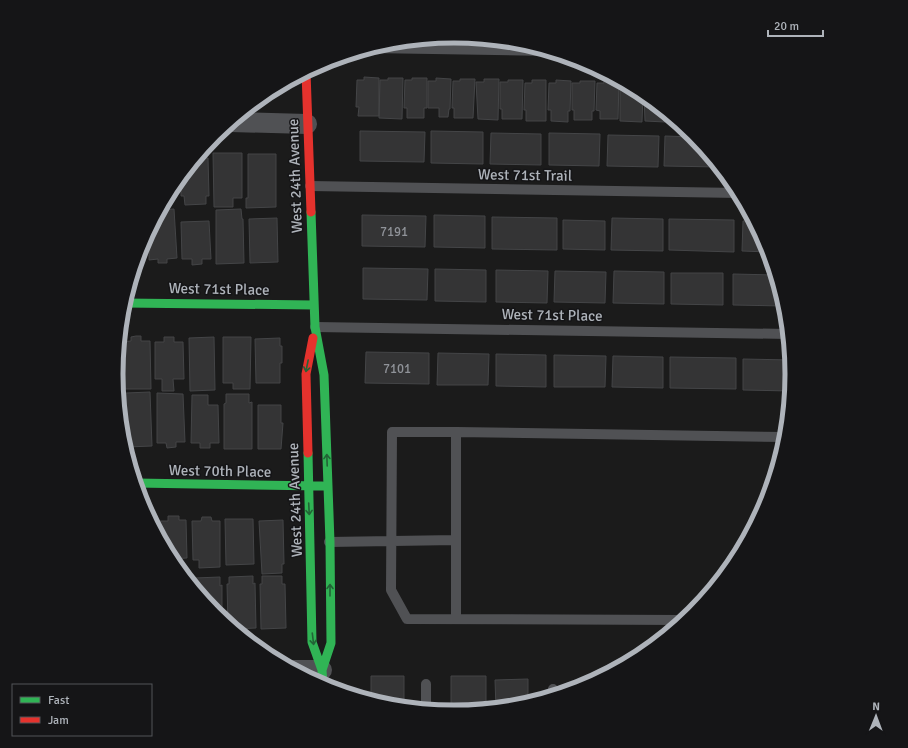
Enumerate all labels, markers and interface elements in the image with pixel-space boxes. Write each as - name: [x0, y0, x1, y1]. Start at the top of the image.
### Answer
- scale bar: [768, 12, 823, 38]
- text: 20 m: [774, 19, 799, 34]
- street label: West 24th Avenue: [284, 118, 306, 234]
- street label: West 71st Trail: [478, 165, 572, 185]
- house number: 7191: [380, 224, 408, 240]
- street label: West 71st Place: [168, 279, 270, 299]
- street label: West 71st Place: [501, 305, 603, 325]
- one-way arrow: [303, 359, 311, 372]
- house number: 7101: [383, 361, 411, 377]
- street label: West 24th Avenue: [284, 442, 306, 558]
- one-way arrow: [323, 454, 331, 467]
- street label: West 70th Place: [169, 461, 271, 481]
- one-way arrow: [305, 502, 313, 515]
- one-way arrow: [326, 584, 334, 597]
- one-way arrow: [309, 632, 316, 645]
- legend: [12, 684, 152, 736]
- text: Fast: [48, 693, 69, 708]
- north arrow: [856, 696, 896, 736]
- text: N: [872, 700, 880, 713]
- text: Jam: [48, 713, 69, 728]

